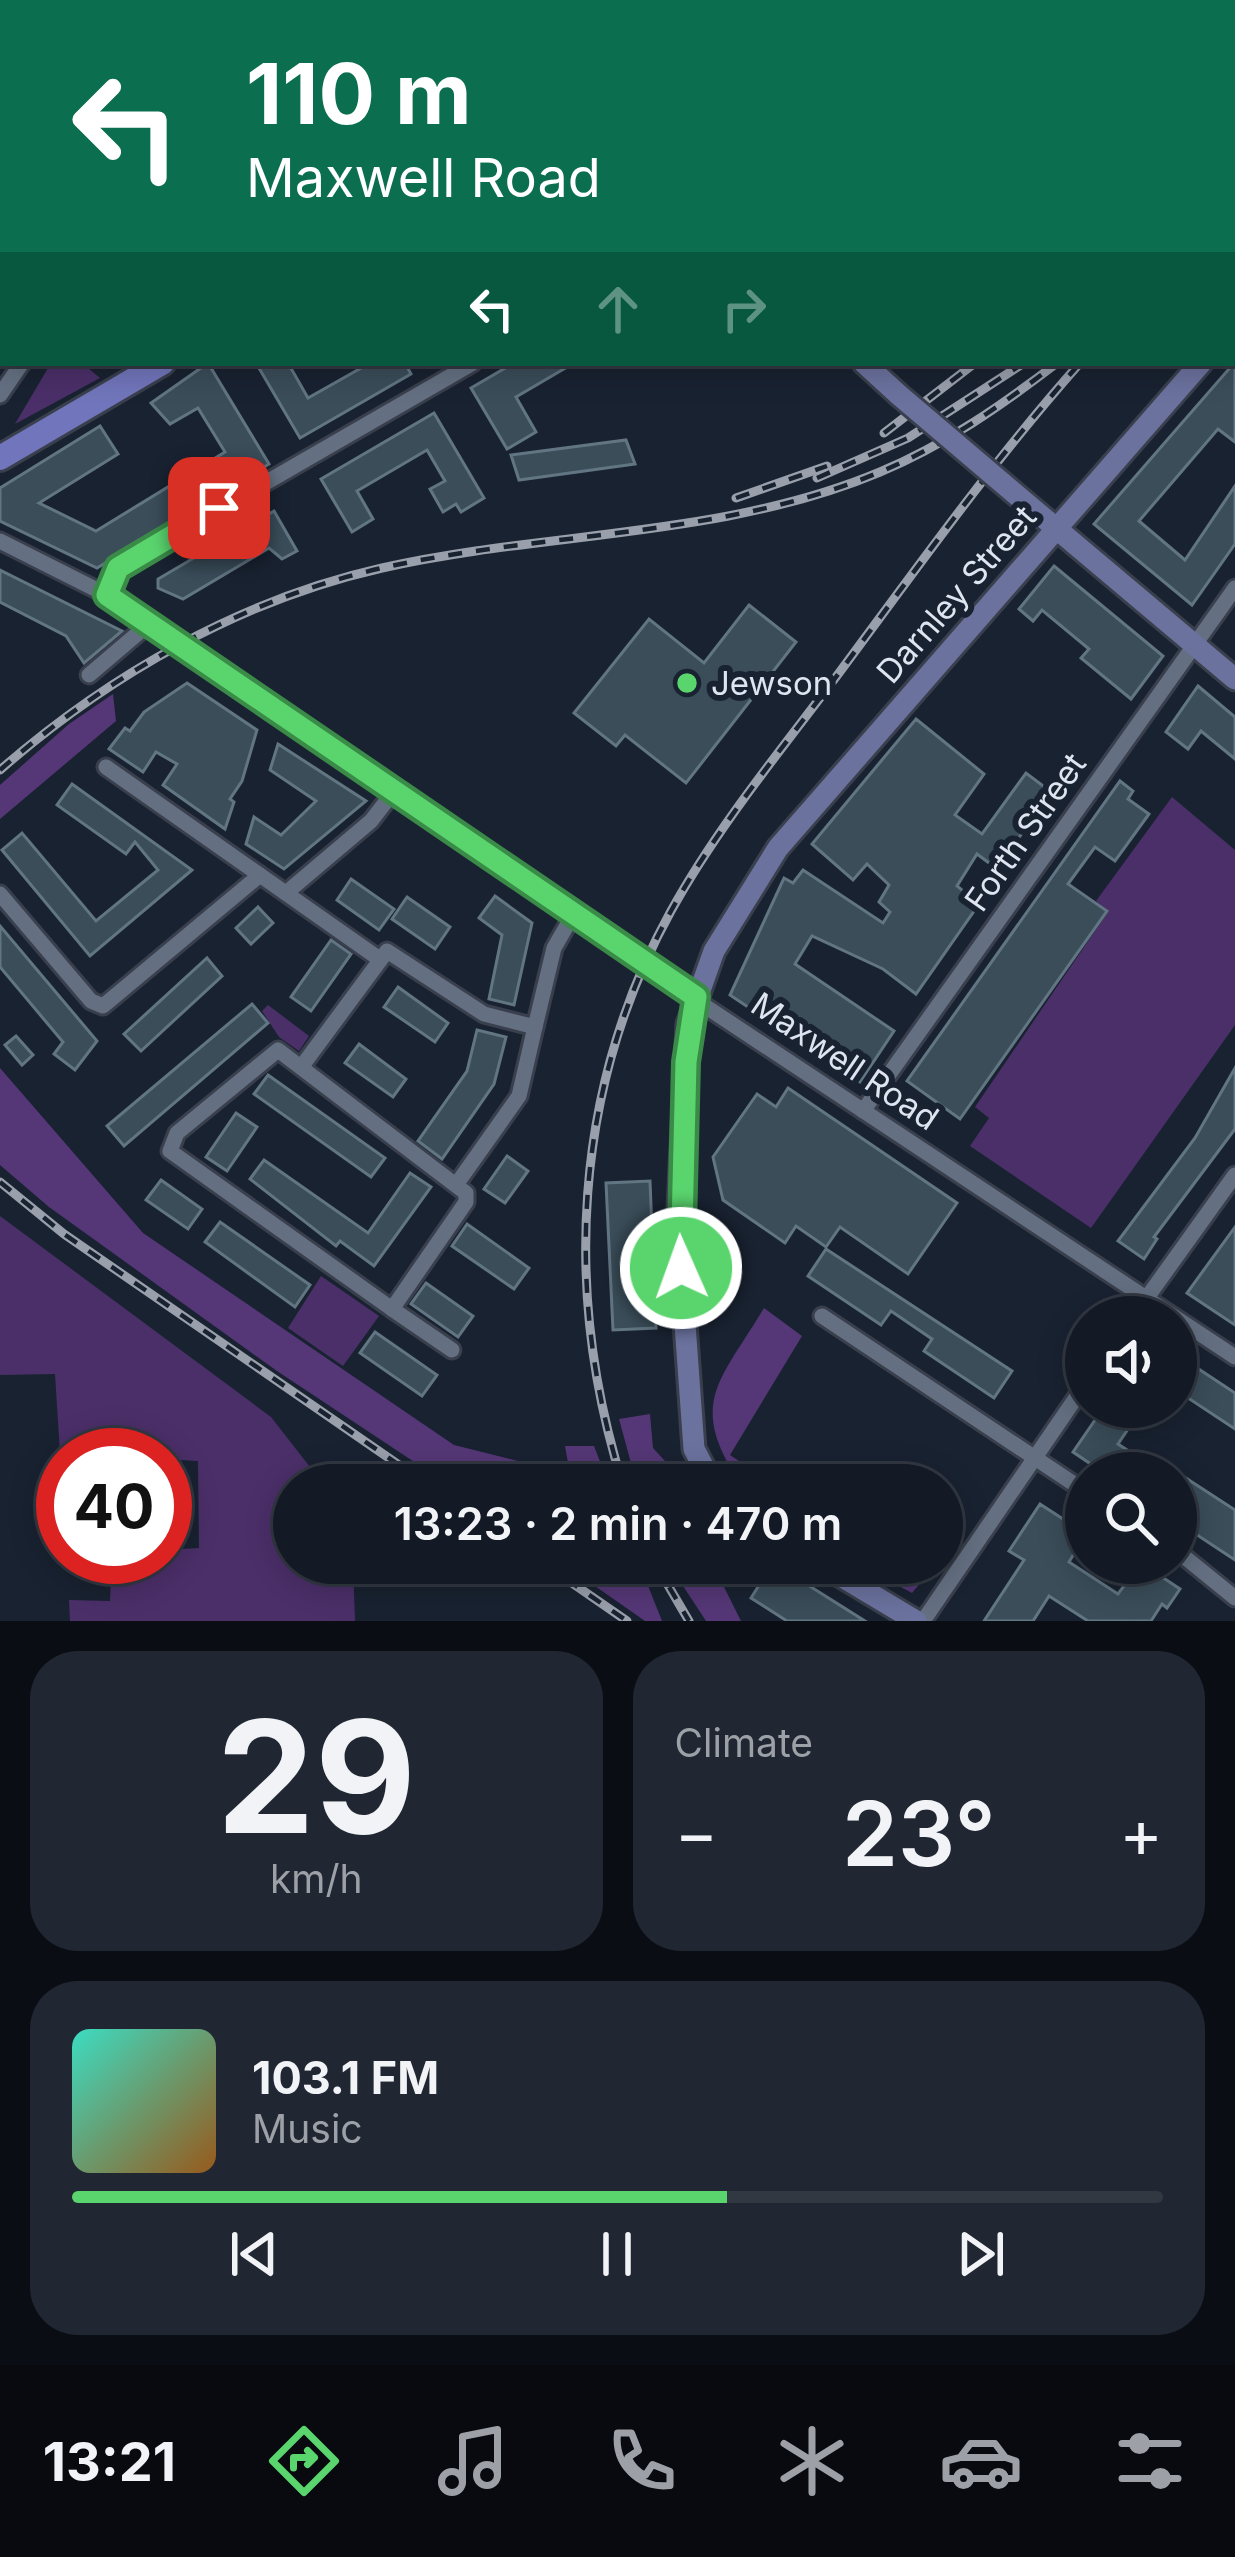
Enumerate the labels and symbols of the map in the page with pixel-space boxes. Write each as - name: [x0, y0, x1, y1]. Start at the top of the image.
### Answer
- pin: [168, 457, 270, 559]
- street label: Darnley Street: [868, 497, 1044, 691]
- place label: Jewson: [711, 663, 832, 703]
- marker: Jewson: [674, 670, 700, 696]
- street label: Forth Street: [956, 745, 1094, 919]
- street label: Maxwell Road: [744, 984, 946, 1138]
- position arrow: [618, 1205, 744, 1331]
- speed limit sign: 40: [36, 1428, 192, 1584]

